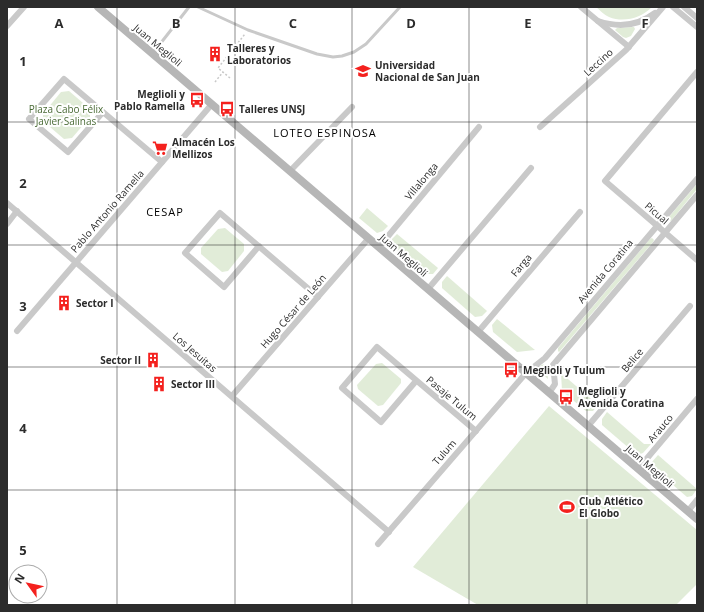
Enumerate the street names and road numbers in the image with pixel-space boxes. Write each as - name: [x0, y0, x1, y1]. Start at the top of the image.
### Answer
- street label: Juan Meglioli: [130, 20, 185, 69]
- street label: Leccino: [580, 45, 616, 79]
- street label: Villalonga: [401, 159, 441, 203]
- street label: Pablo Antonio Ramella: [67, 167, 147, 255]
- street label: Picual: [642, 199, 672, 227]
- street label: Juan Meglioli: [376, 230, 431, 280]
- street label: Avenida Coratina: [574, 236, 636, 306]
- street label: Farga: [507, 251, 535, 279]
- street label: Hugo César de León: [257, 271, 329, 351]
- street label: Los Jesuitas: [170, 329, 220, 375]
- street label: Belice: [618, 345, 646, 375]
- street label: Pasaje Tulum: [424, 373, 480, 423]
- street label: Arauco: [644, 411, 676, 445]
- street label: Tulum: [429, 436, 459, 468]
- street label: Juan Meglioli: [622, 441, 677, 491]

